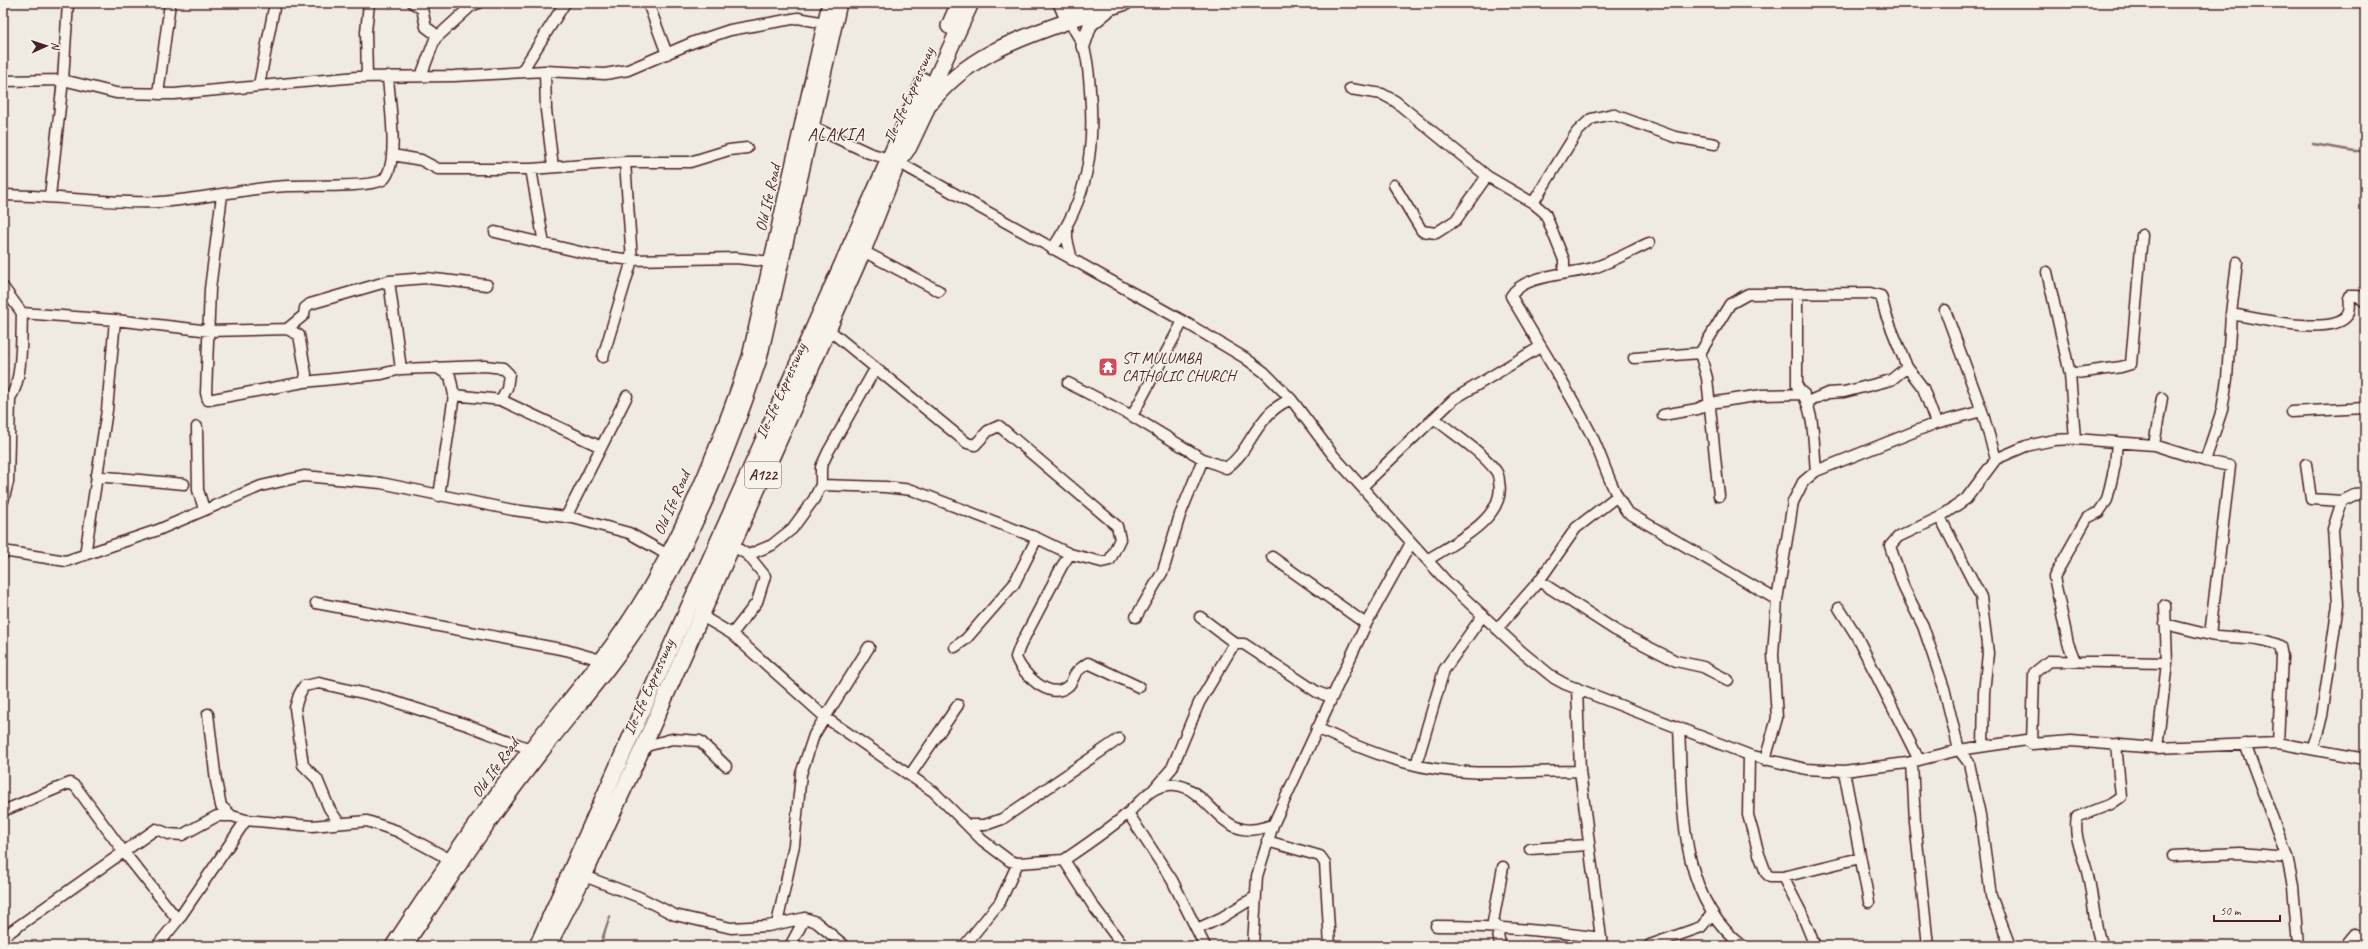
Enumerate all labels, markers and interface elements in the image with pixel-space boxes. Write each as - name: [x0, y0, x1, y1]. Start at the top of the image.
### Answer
- north arrow: [26, 26, 66, 66]
- text: N: [49, 42, 63, 51]
- street label: Ile-Ife Expressway: [879, 43, 940, 146]
- district label: ALAKIA: [808, 123, 864, 145]
- street label: Old Ife Road: [751, 160, 786, 233]
- street label: Ile-Ife Expressway: [751, 339, 812, 442]
- place label: ST MULUMBA CATHOLIC CHURCH: [1122, 348, 1238, 386]
- temple icon: ST MULUMBA CATHOLIC CHURCH: [1097, 356, 1119, 378]
- road number: A122: [745, 462, 781, 488]
- street label: Old Ife Road: [649, 465, 696, 538]
- street label: Ile-Ife Expressway: [619, 635, 680, 738]
- street label: Old Ife Road: [467, 732, 525, 801]
- scale bar: [2214, 897, 2280, 923]
- text: 50 m: [2220, 903, 2242, 919]

